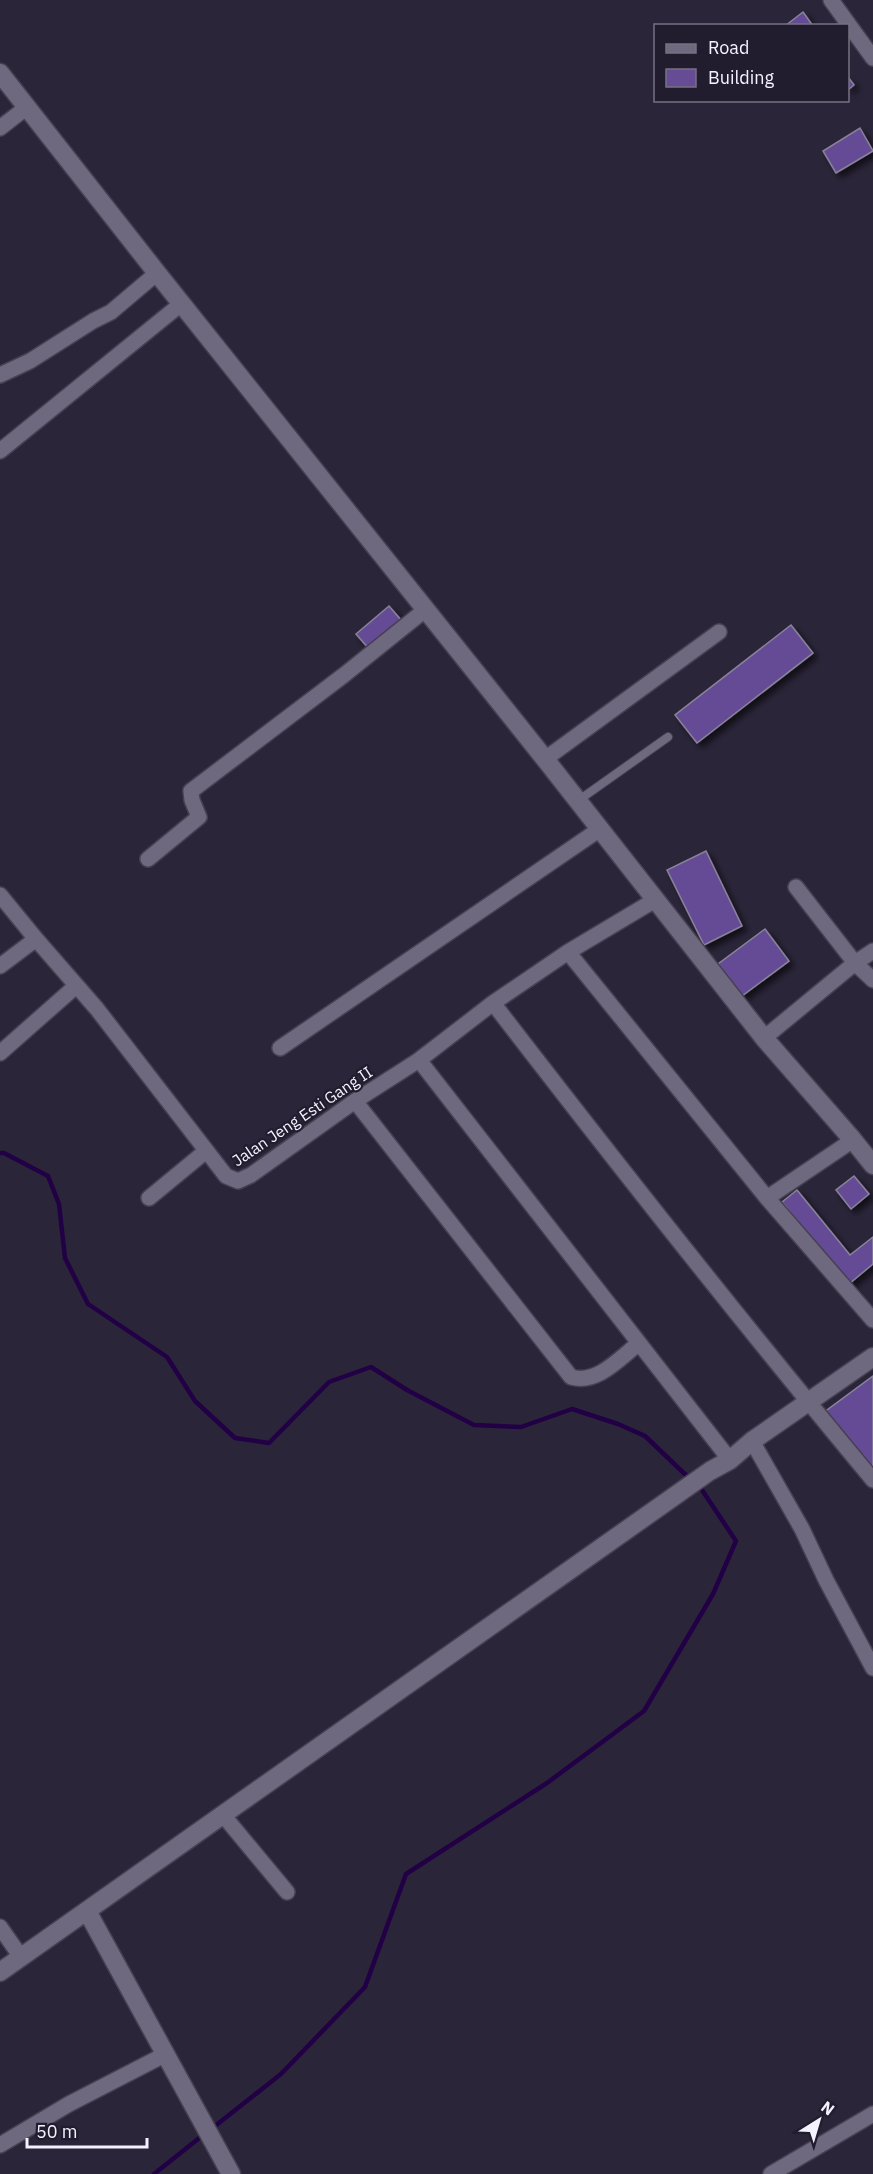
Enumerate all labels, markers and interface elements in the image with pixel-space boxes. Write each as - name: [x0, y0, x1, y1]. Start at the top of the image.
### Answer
- legend: [654, 24, 849, 102]
- text: Road: [708, 36, 749, 59]
- text: Building: [708, 66, 775, 89]
- street label: Jalan Jeng Esti Gang II: [228, 1062, 376, 1170]
- north arrow: [789, 2090, 849, 2150]
- text: N: [817, 2097, 839, 2119]
- scale bar: [27, 2111, 147, 2149]
- text: 50 m: [36, 2120, 78, 2143]

